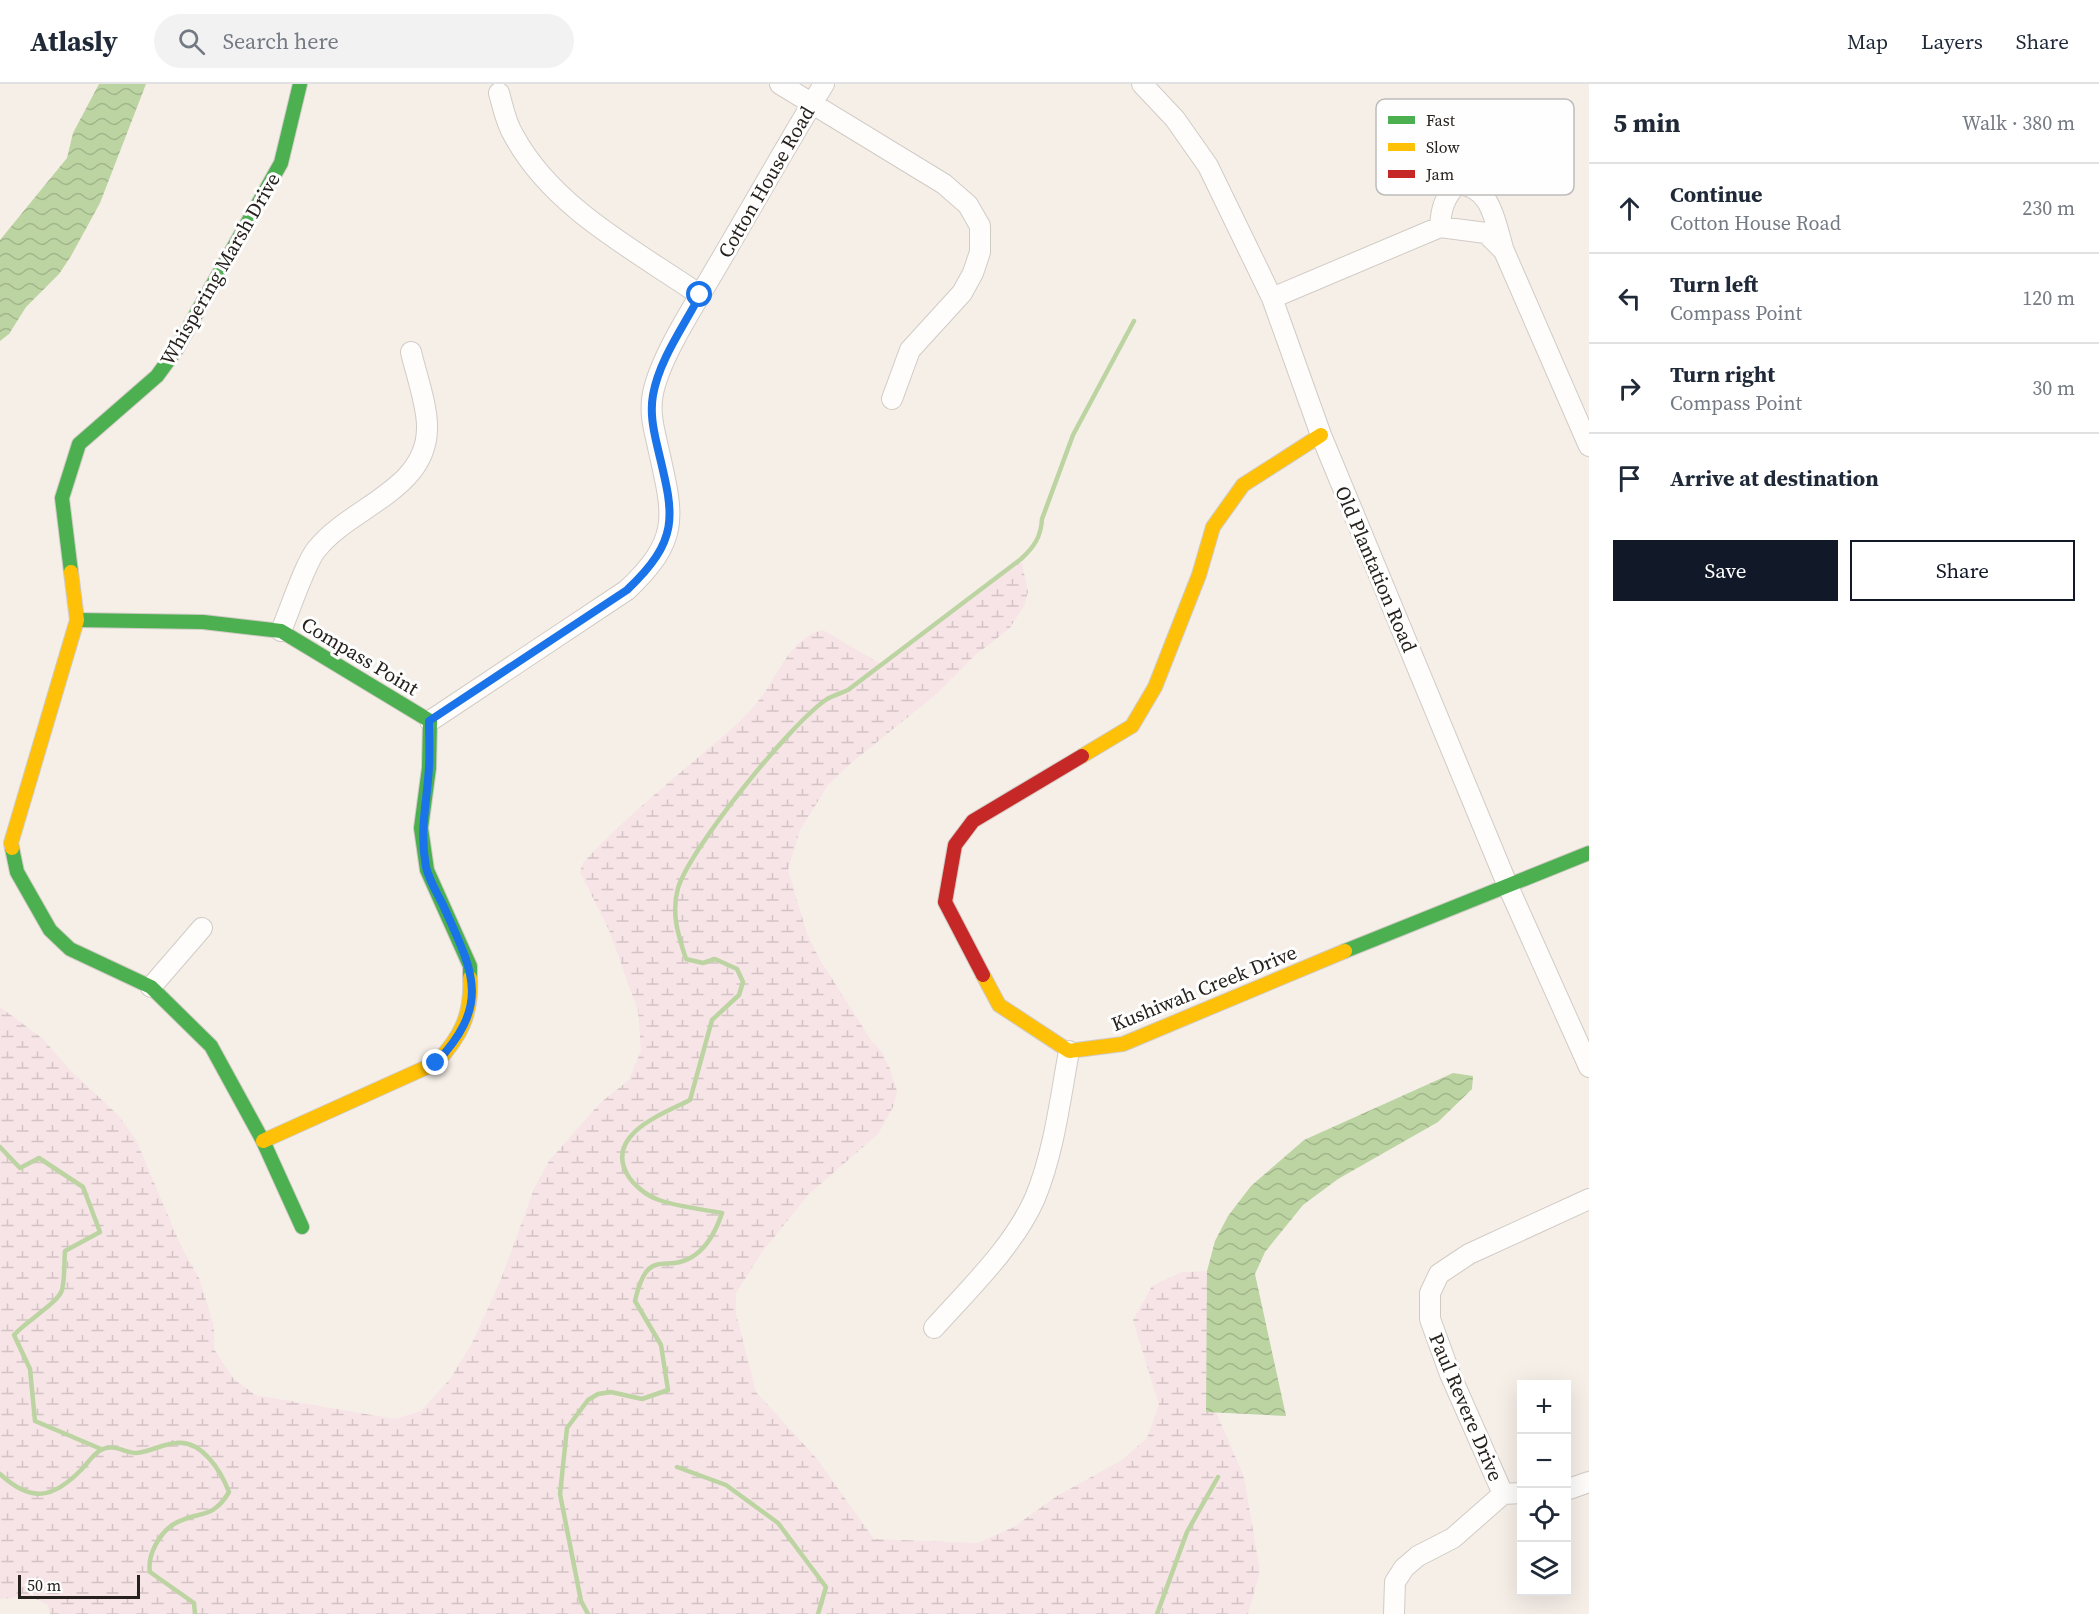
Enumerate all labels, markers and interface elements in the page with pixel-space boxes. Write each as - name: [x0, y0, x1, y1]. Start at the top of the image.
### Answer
- search box: [154, 14, 574, 68]
- text: Atlasly: [30, 22, 118, 60]
- icon: search: [175, 25, 208, 58]
- text: Search here: [223, 26, 339, 56]
- text: Map: [1847, 27, 1888, 56]
- text: Layers: [1921, 27, 1983, 56]
- text: Share: [2016, 27, 2069, 56]
- legend: [1376, 99, 1574, 195]
- street label: Cotton House Road: [711, 100, 821, 263]
- text: 5 min: [1613, 105, 1680, 141]
- text: Fast: [1426, 109, 1456, 131]
- text: Walk · 380 m: [1962, 109, 2075, 137]
- text: Slow: [1426, 136, 1461, 158]
- text: Jam: [1425, 163, 1454, 185]
- street label: Whispering Marsh Drive: [153, 167, 287, 371]
- text: Continue: [1670, 179, 1763, 209]
- icon: ahead: [1613, 192, 1646, 225]
- text: 230 m: [2022, 194, 2075, 222]
- text: Cotton House Road: [1670, 209, 1841, 237]
- text: Turn left: [1670, 269, 1758, 299]
- route start: [686, 281, 712, 307]
- icon: left: [1613, 282, 1646, 315]
- text: 120 m: [2022, 284, 2075, 312]
- text: Compass Point: [1670, 299, 1802, 327]
- text: Turn right: [1670, 359, 1775, 389]
- icon: right: [1613, 372, 1646, 405]
- text: 30 m: [2032, 374, 2075, 402]
- text: Compass Point: [1670, 389, 1802, 417]
- icon: arrive: [1613, 462, 1646, 495]
- text: Arrive at destination: [1670, 463, 1879, 493]
- street label: Old Plantation Road: [1328, 482, 1424, 657]
- button: Save: [1613, 540, 1838, 601]
- button: Share: [1850, 540, 2075, 601]
- street label: Compass Point: [296, 610, 424, 702]
- street label: Kushiwah Creek Drive: [1107, 938, 1301, 1038]
- route end: [422, 1049, 448, 1075]
- street label: Paul Revere Drive: [1422, 1329, 1510, 1485]
- map controls: [1517, 1380, 1571, 1596]
- button: +: [1517, 1380, 1571, 1434]
- button: −: [1517, 1434, 1571, 1488]
- button: locate: [1517, 1488, 1571, 1542]
- button: layers: [1517, 1542, 1571, 1596]
- scale bar: [18, 1572, 140, 1600]
- text: 50 m: [27, 1574, 61, 1596]

